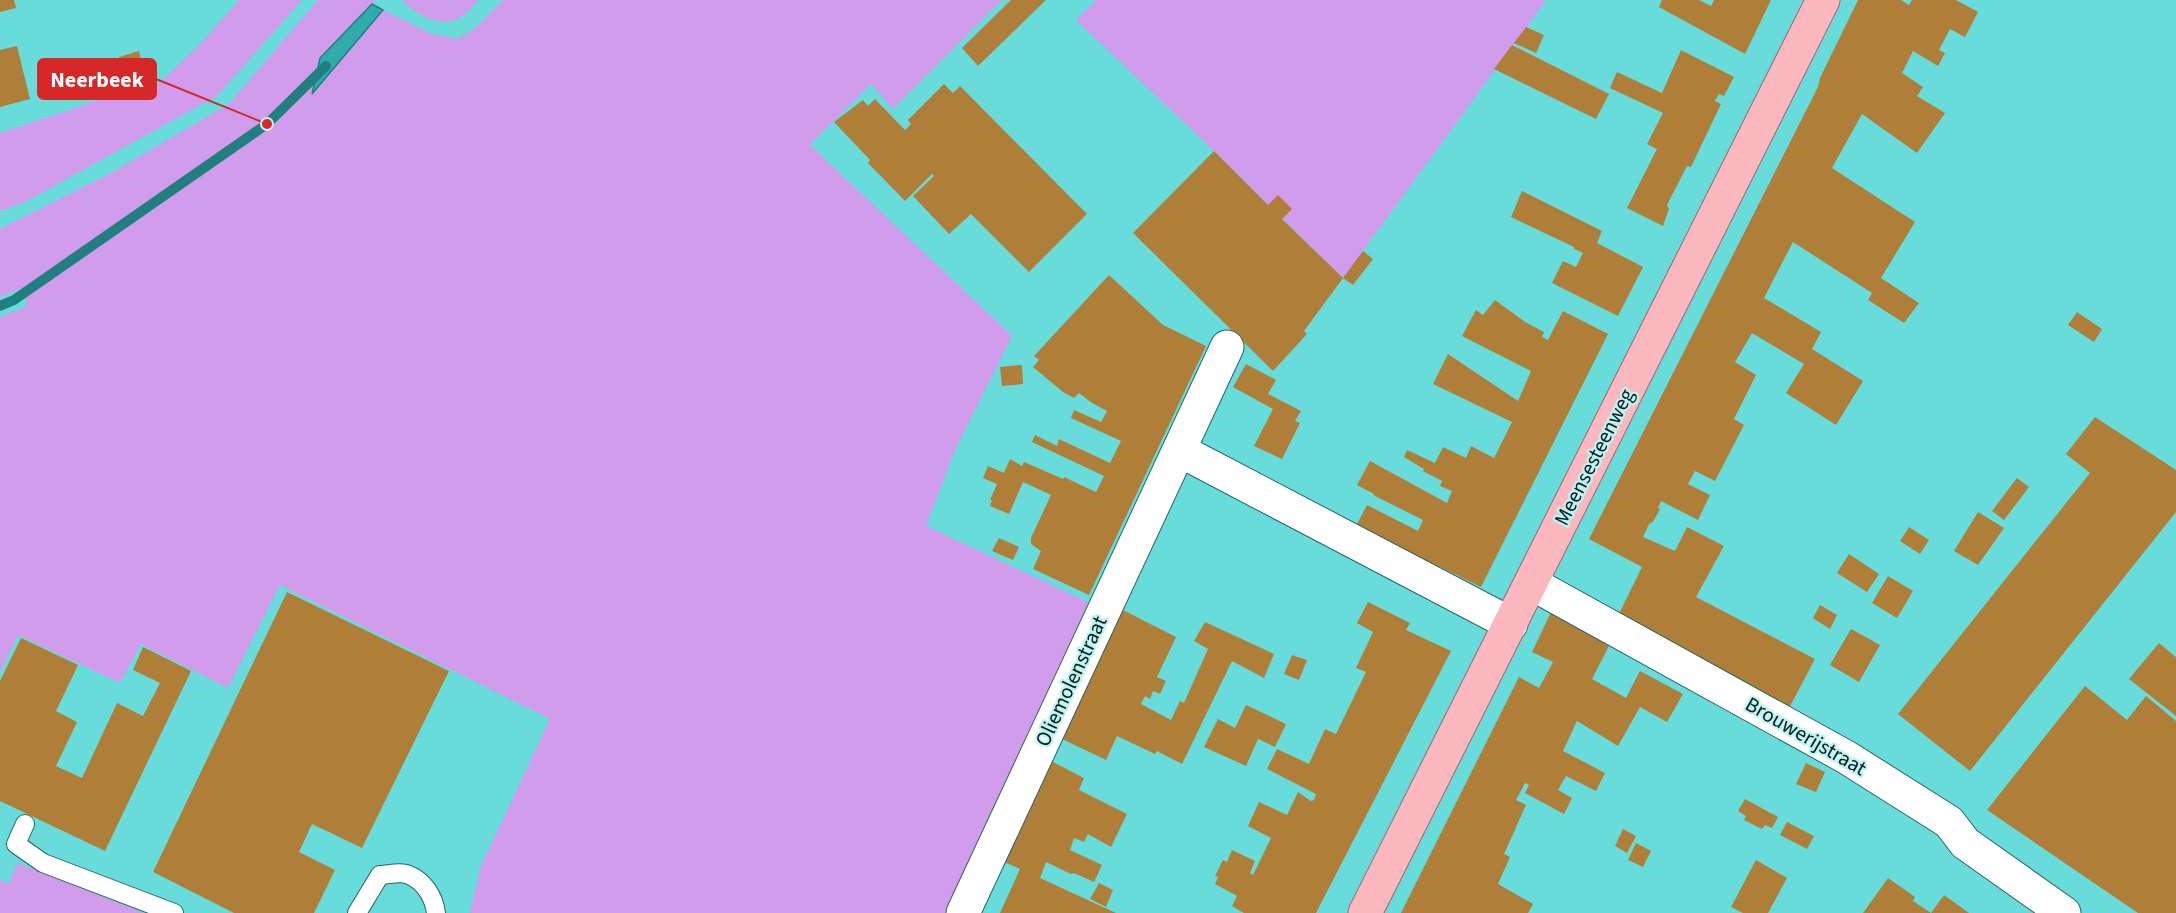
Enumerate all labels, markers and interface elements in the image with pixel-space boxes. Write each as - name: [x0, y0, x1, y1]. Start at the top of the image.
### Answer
- callout: Neerbeek: [38, 59, 156, 99]
- text: Neerbeek: [50, 64, 144, 96]
- street label: Meensesteenweg: [1547, 383, 1642, 531]
- street label: Oliemolenstraat: [1028, 611, 1114, 751]
- street label: Brouwerijstraat: [1740, 689, 1872, 783]

